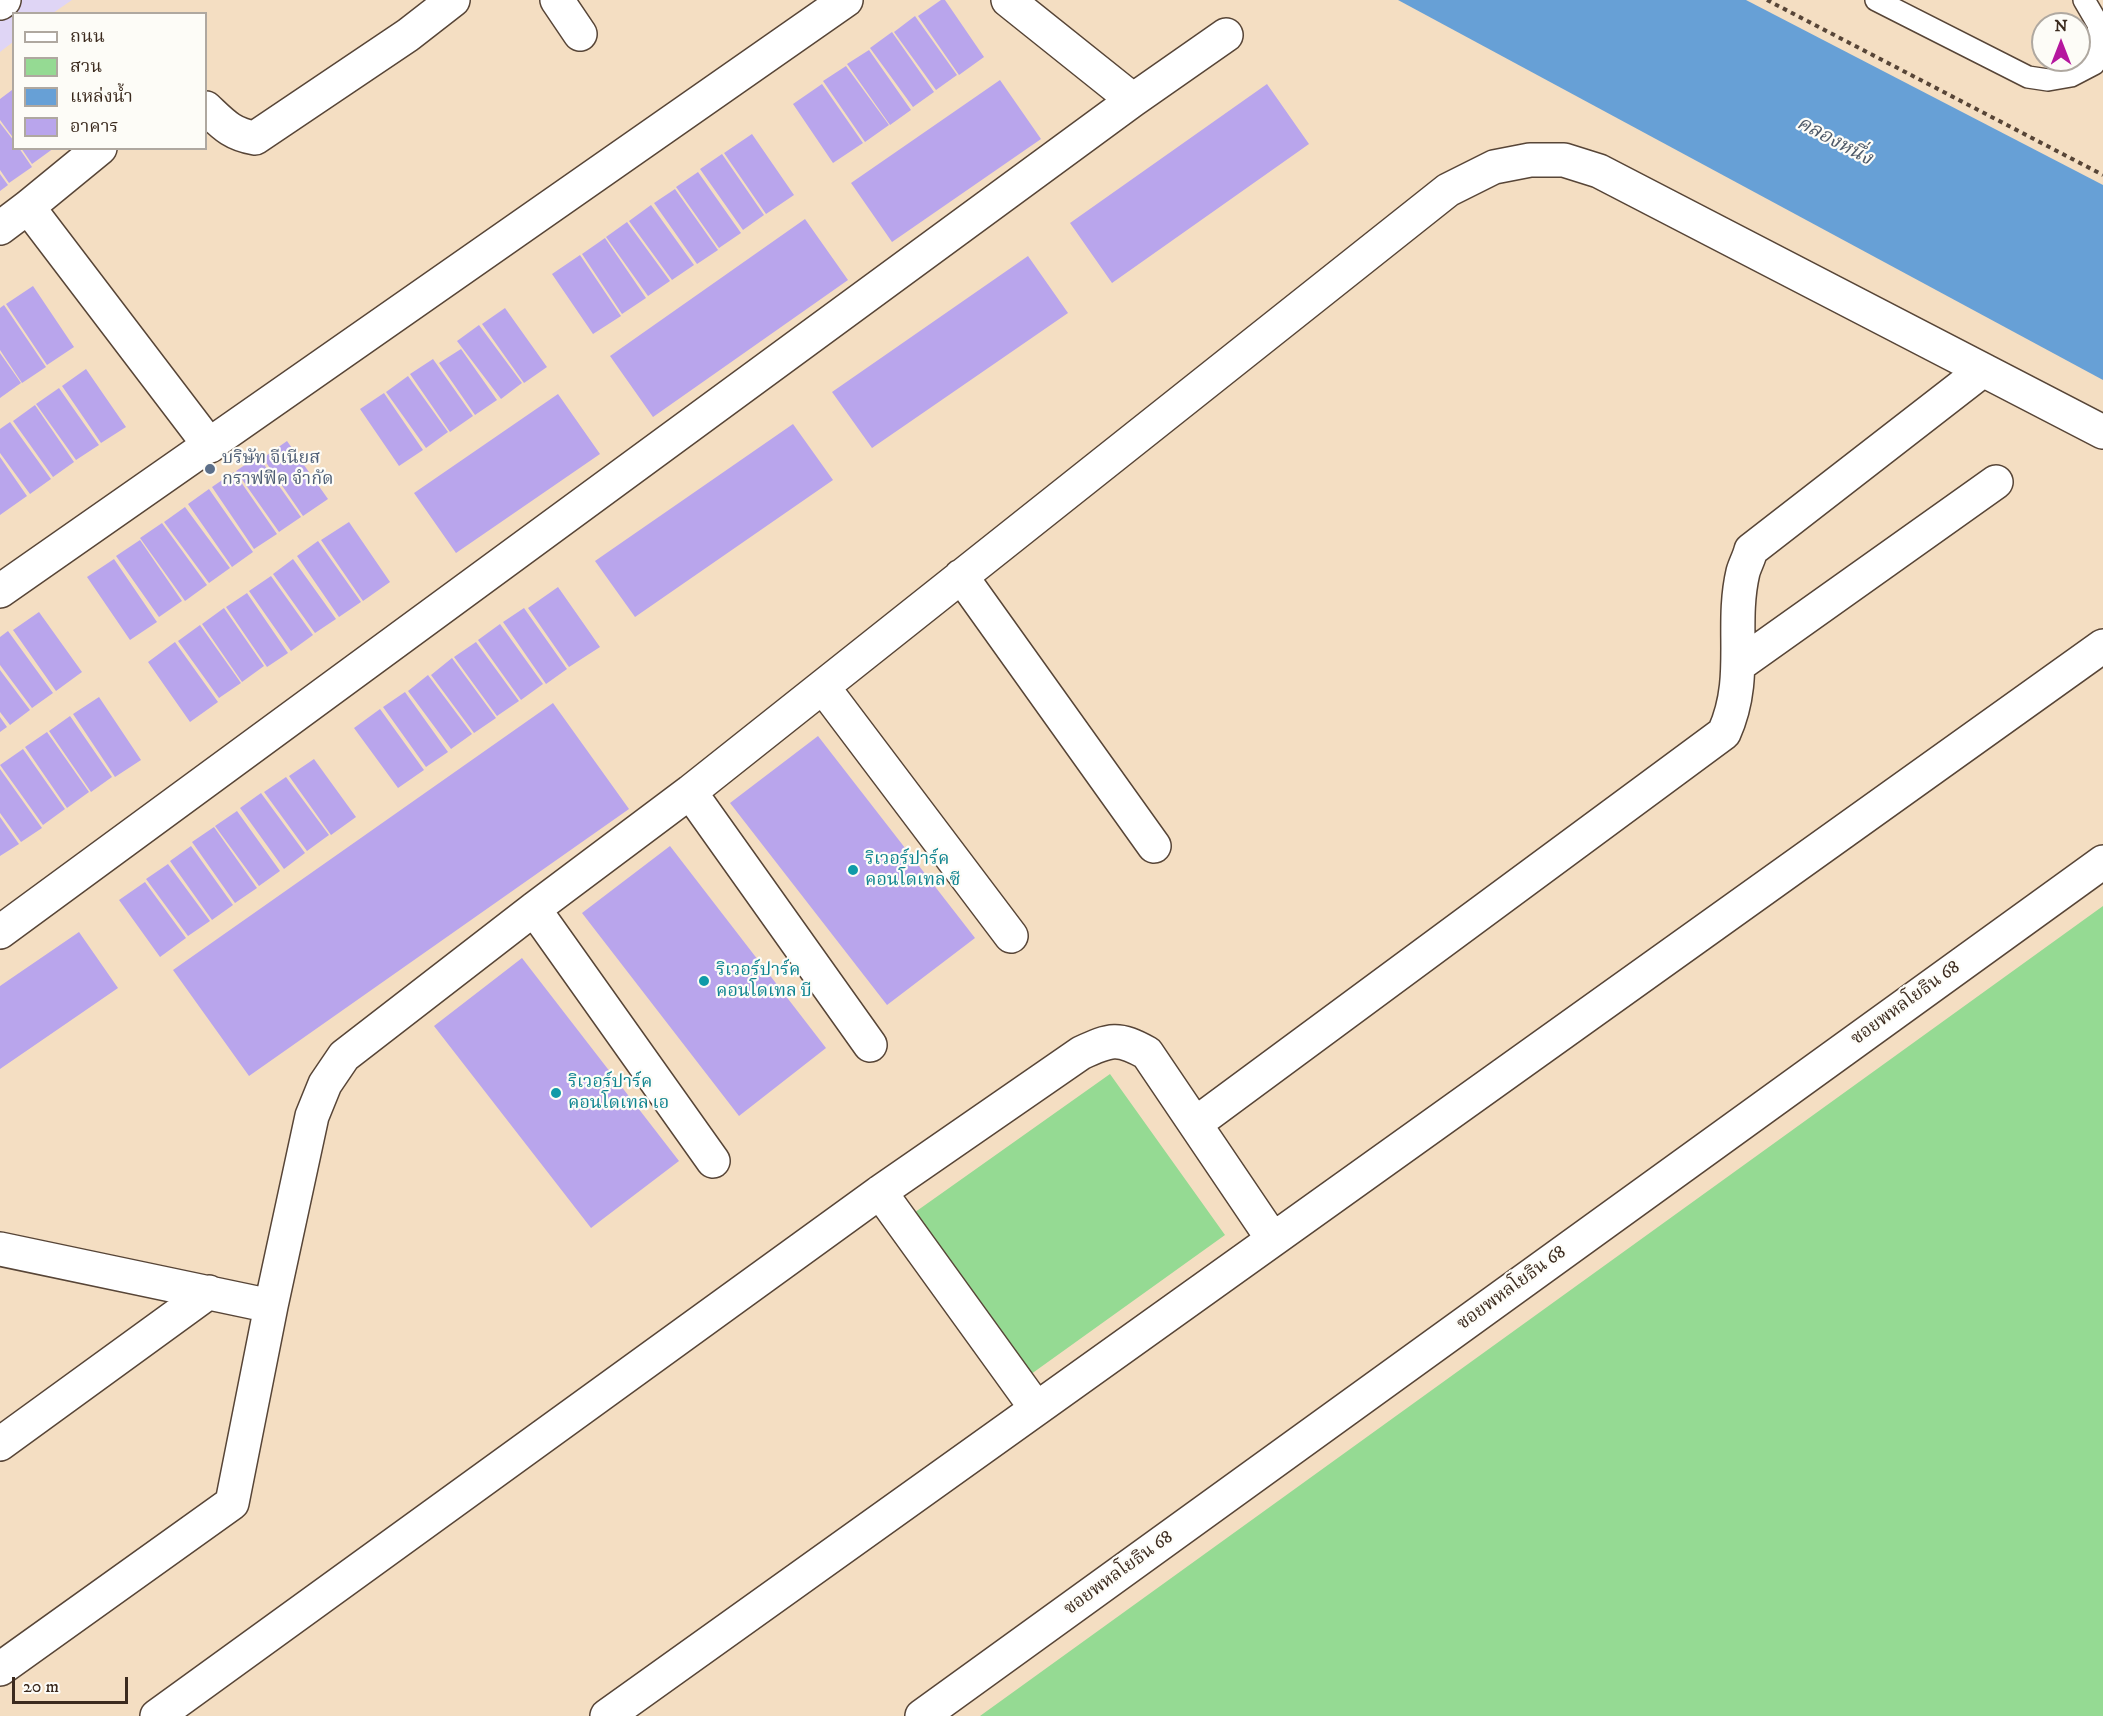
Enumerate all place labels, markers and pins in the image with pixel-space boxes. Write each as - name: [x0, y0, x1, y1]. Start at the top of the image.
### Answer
- place label: บริษัท จีเนียส กราฟฟิค จำกัด: [222, 448, 334, 490]
- marker: บริษัท จีเนียส กราฟฟิค จำกัด: [203, 462, 217, 476]
- place label: ริเวอร์ปาร์ค คอนโดเทล ซี: [865, 849, 961, 892]
- marker: ริเวอร์ปาร์ค คอนโดเทล ซี: [846, 863, 860, 877]
- place label: ริเวอร์ปาร์ค คอนโดเทล บี: [716, 960, 812, 1002]
- marker: ริเวอร์ปาร์ค คอนโดเทล บี: [697, 974, 711, 988]
- place label: ริเวอร์ปาร์ค คอนโดเทล เอ: [568, 1072, 669, 1114]
- marker: ริเวอร์ปาร์ค คอนโดเทล เอ: [549, 1086, 563, 1100]

